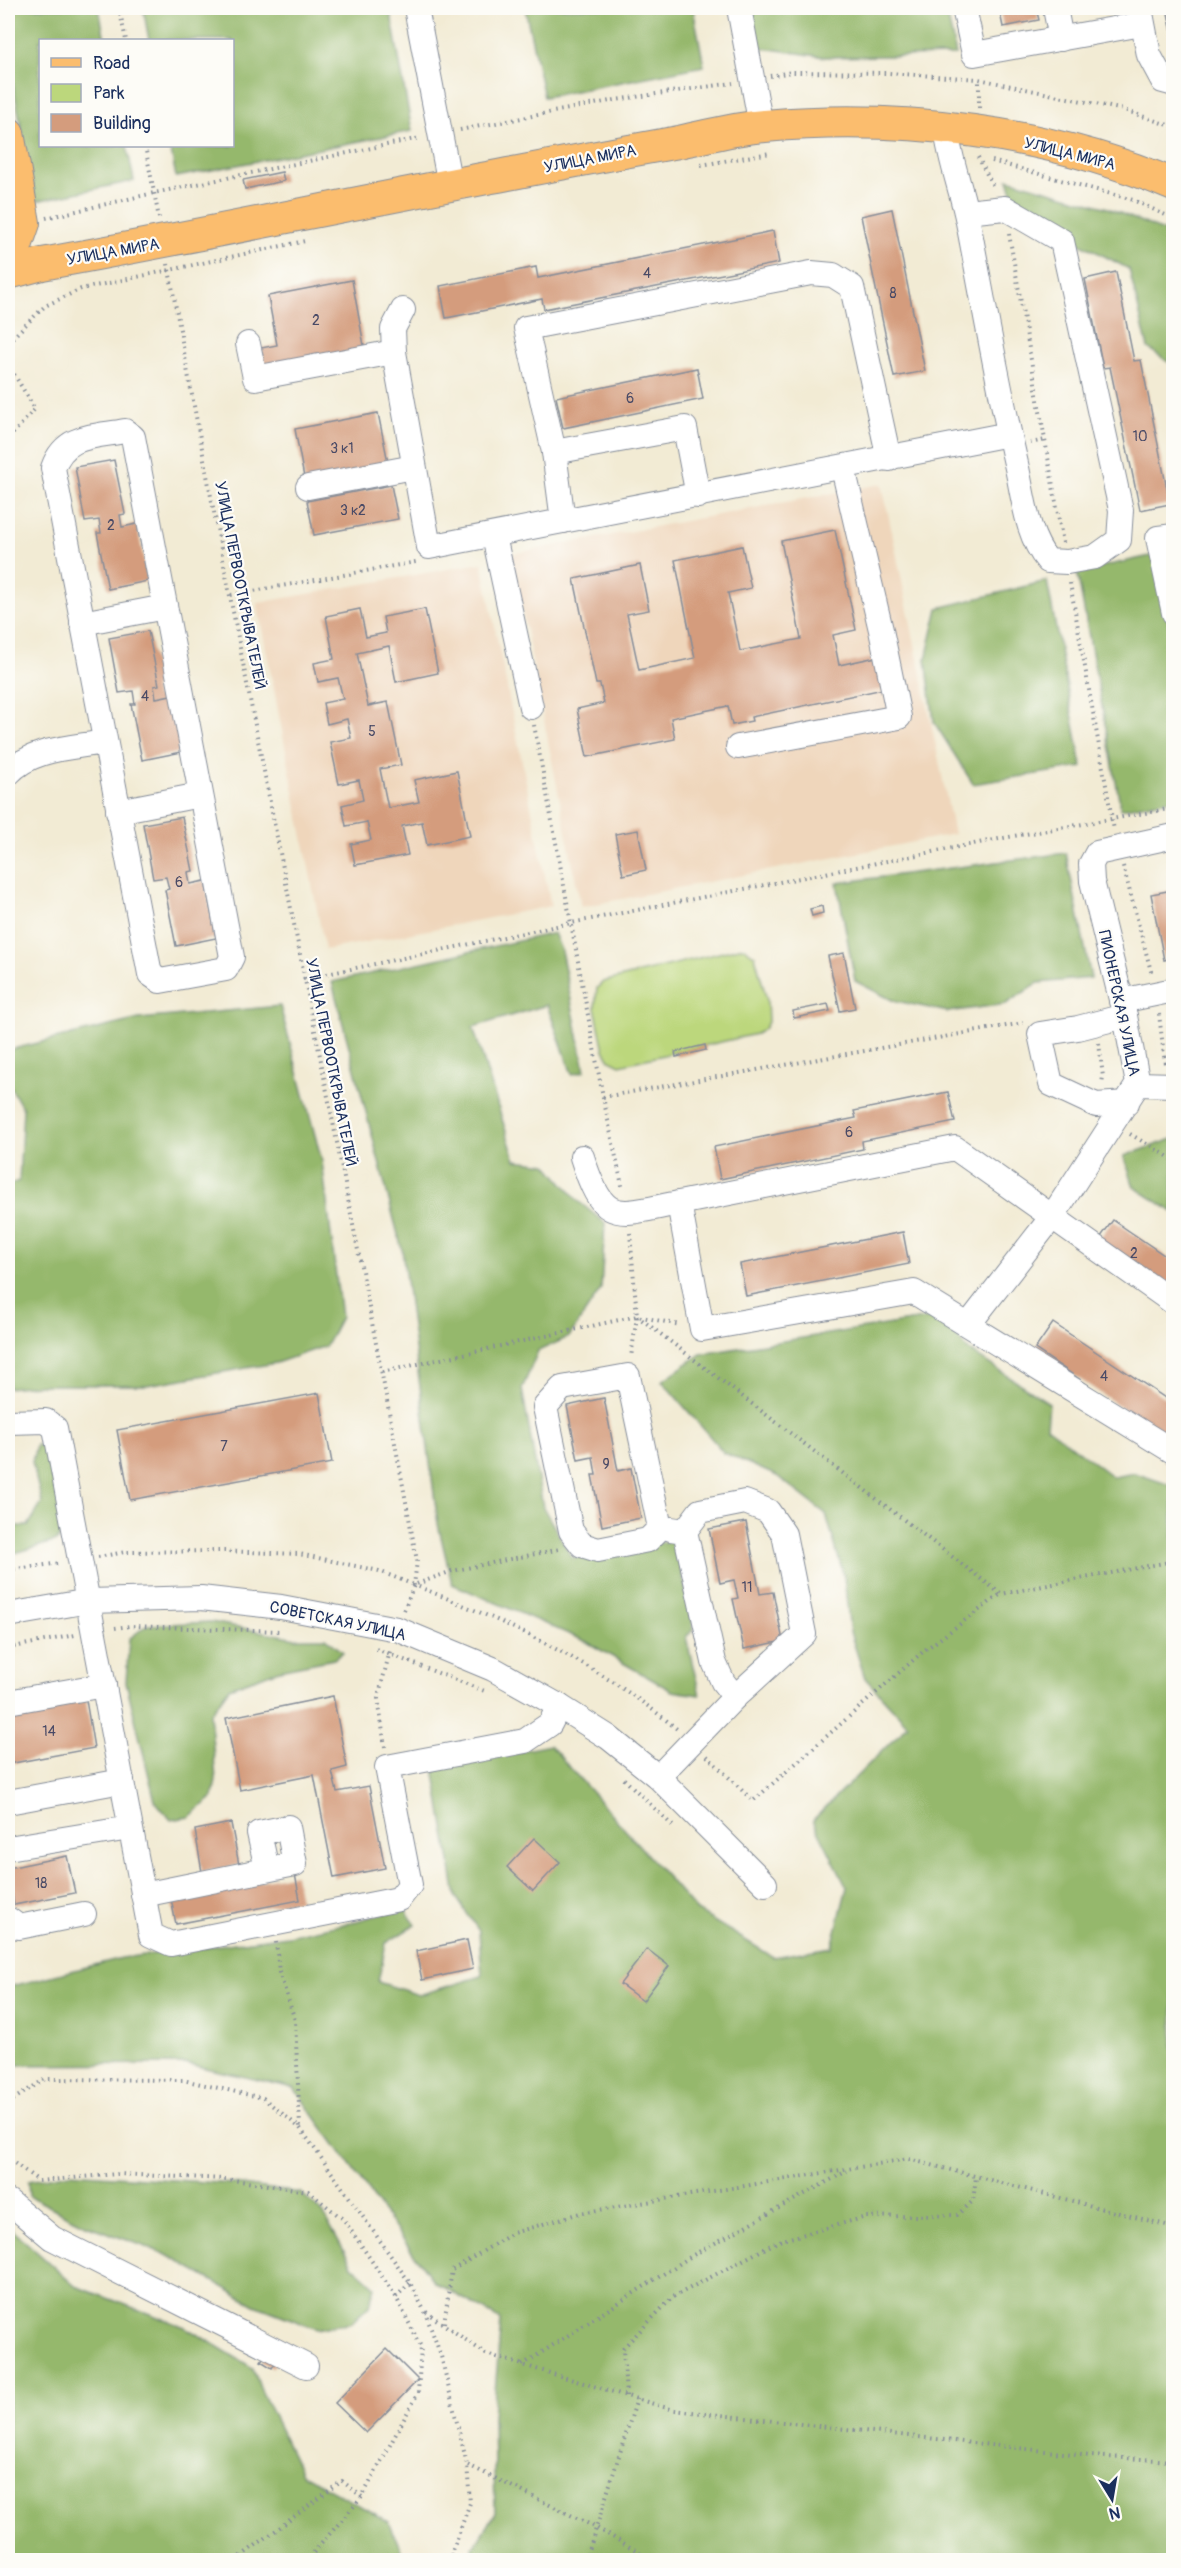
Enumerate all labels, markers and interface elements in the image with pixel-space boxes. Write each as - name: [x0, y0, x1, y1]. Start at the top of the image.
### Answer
- legend: [39, 39, 234, 147]
- text: Road: [93, 52, 130, 75]
- text: Park: [93, 82, 125, 105]
- text: Building: [93, 112, 151, 135]
- street label: УЛИЦА МИРА: [1022, 133, 1118, 175]
- street label: УЛИЦА МИРА: [542, 140, 638, 178]
- street label: УЛИЦА МИРА: [65, 234, 161, 270]
- house number: 4: [643, 265, 651, 282]
- house number: 8: [889, 285, 897, 302]
- house number: 2: [312, 312, 320, 329]
- house number: 6: [626, 390, 634, 407]
- house number: 10: [1132, 428, 1148, 445]
- house number: 3 к1: [330, 440, 354, 457]
- street label: УЛИЦА ПЕРВООТКРЫВАТЕЛЕЙ: [210, 480, 270, 691]
- house number: 3 к2: [340, 502, 366, 519]
- house number: 2: [107, 517, 115, 534]
- house number: 4: [141, 688, 149, 705]
- house number: 5: [368, 723, 376, 740]
- house number: 6: [175, 874, 183, 891]
- street label: ПИОНЕРСКАЯ УЛИЦА: [1094, 929, 1144, 1078]
- street label: УЛИЦА ПЕРВООТКРЫВАТЕЛЕЙ: [301, 957, 361, 1168]
- house number: 6: [845, 1124, 853, 1141]
- house number: 2: [1130, 1245, 1138, 1262]
- house number: 4: [1100, 1368, 1108, 1385]
- house number: 7: [220, 1438, 228, 1455]
- house number: 9: [602, 1456, 610, 1473]
- house number: 11: [742, 1579, 752, 1596]
- street label: СОВЕТСКАЯ УЛИЦА: [268, 1597, 408, 1645]
- house number: 14: [42, 1723, 56, 1740]
- house number: 18: [35, 1875, 47, 1892]
- north arrow: [1082, 2469, 1142, 2529]
- text: N: [1107, 2502, 1122, 2524]

